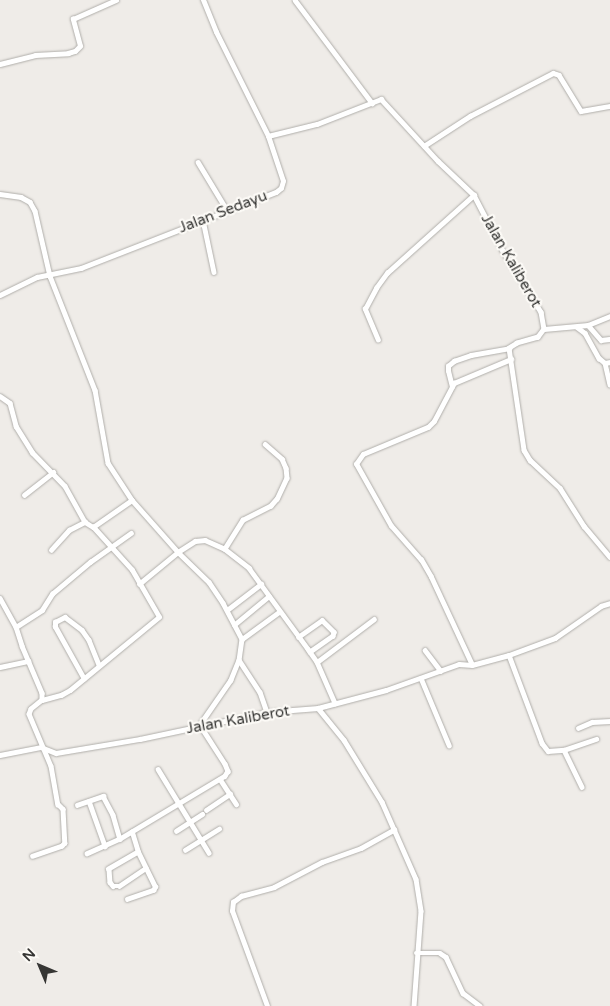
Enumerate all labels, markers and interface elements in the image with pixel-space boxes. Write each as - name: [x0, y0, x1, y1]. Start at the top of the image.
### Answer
- street label: Jalan Sedayu: [176, 187, 270, 237]
- street label: Jalan Kaliberot: [477, 211, 545, 311]
- street label: Jalan Kaliberot: [185, 702, 291, 738]
- north arrow: [15, 941, 65, 991]
- text: N: [19, 945, 39, 965]

